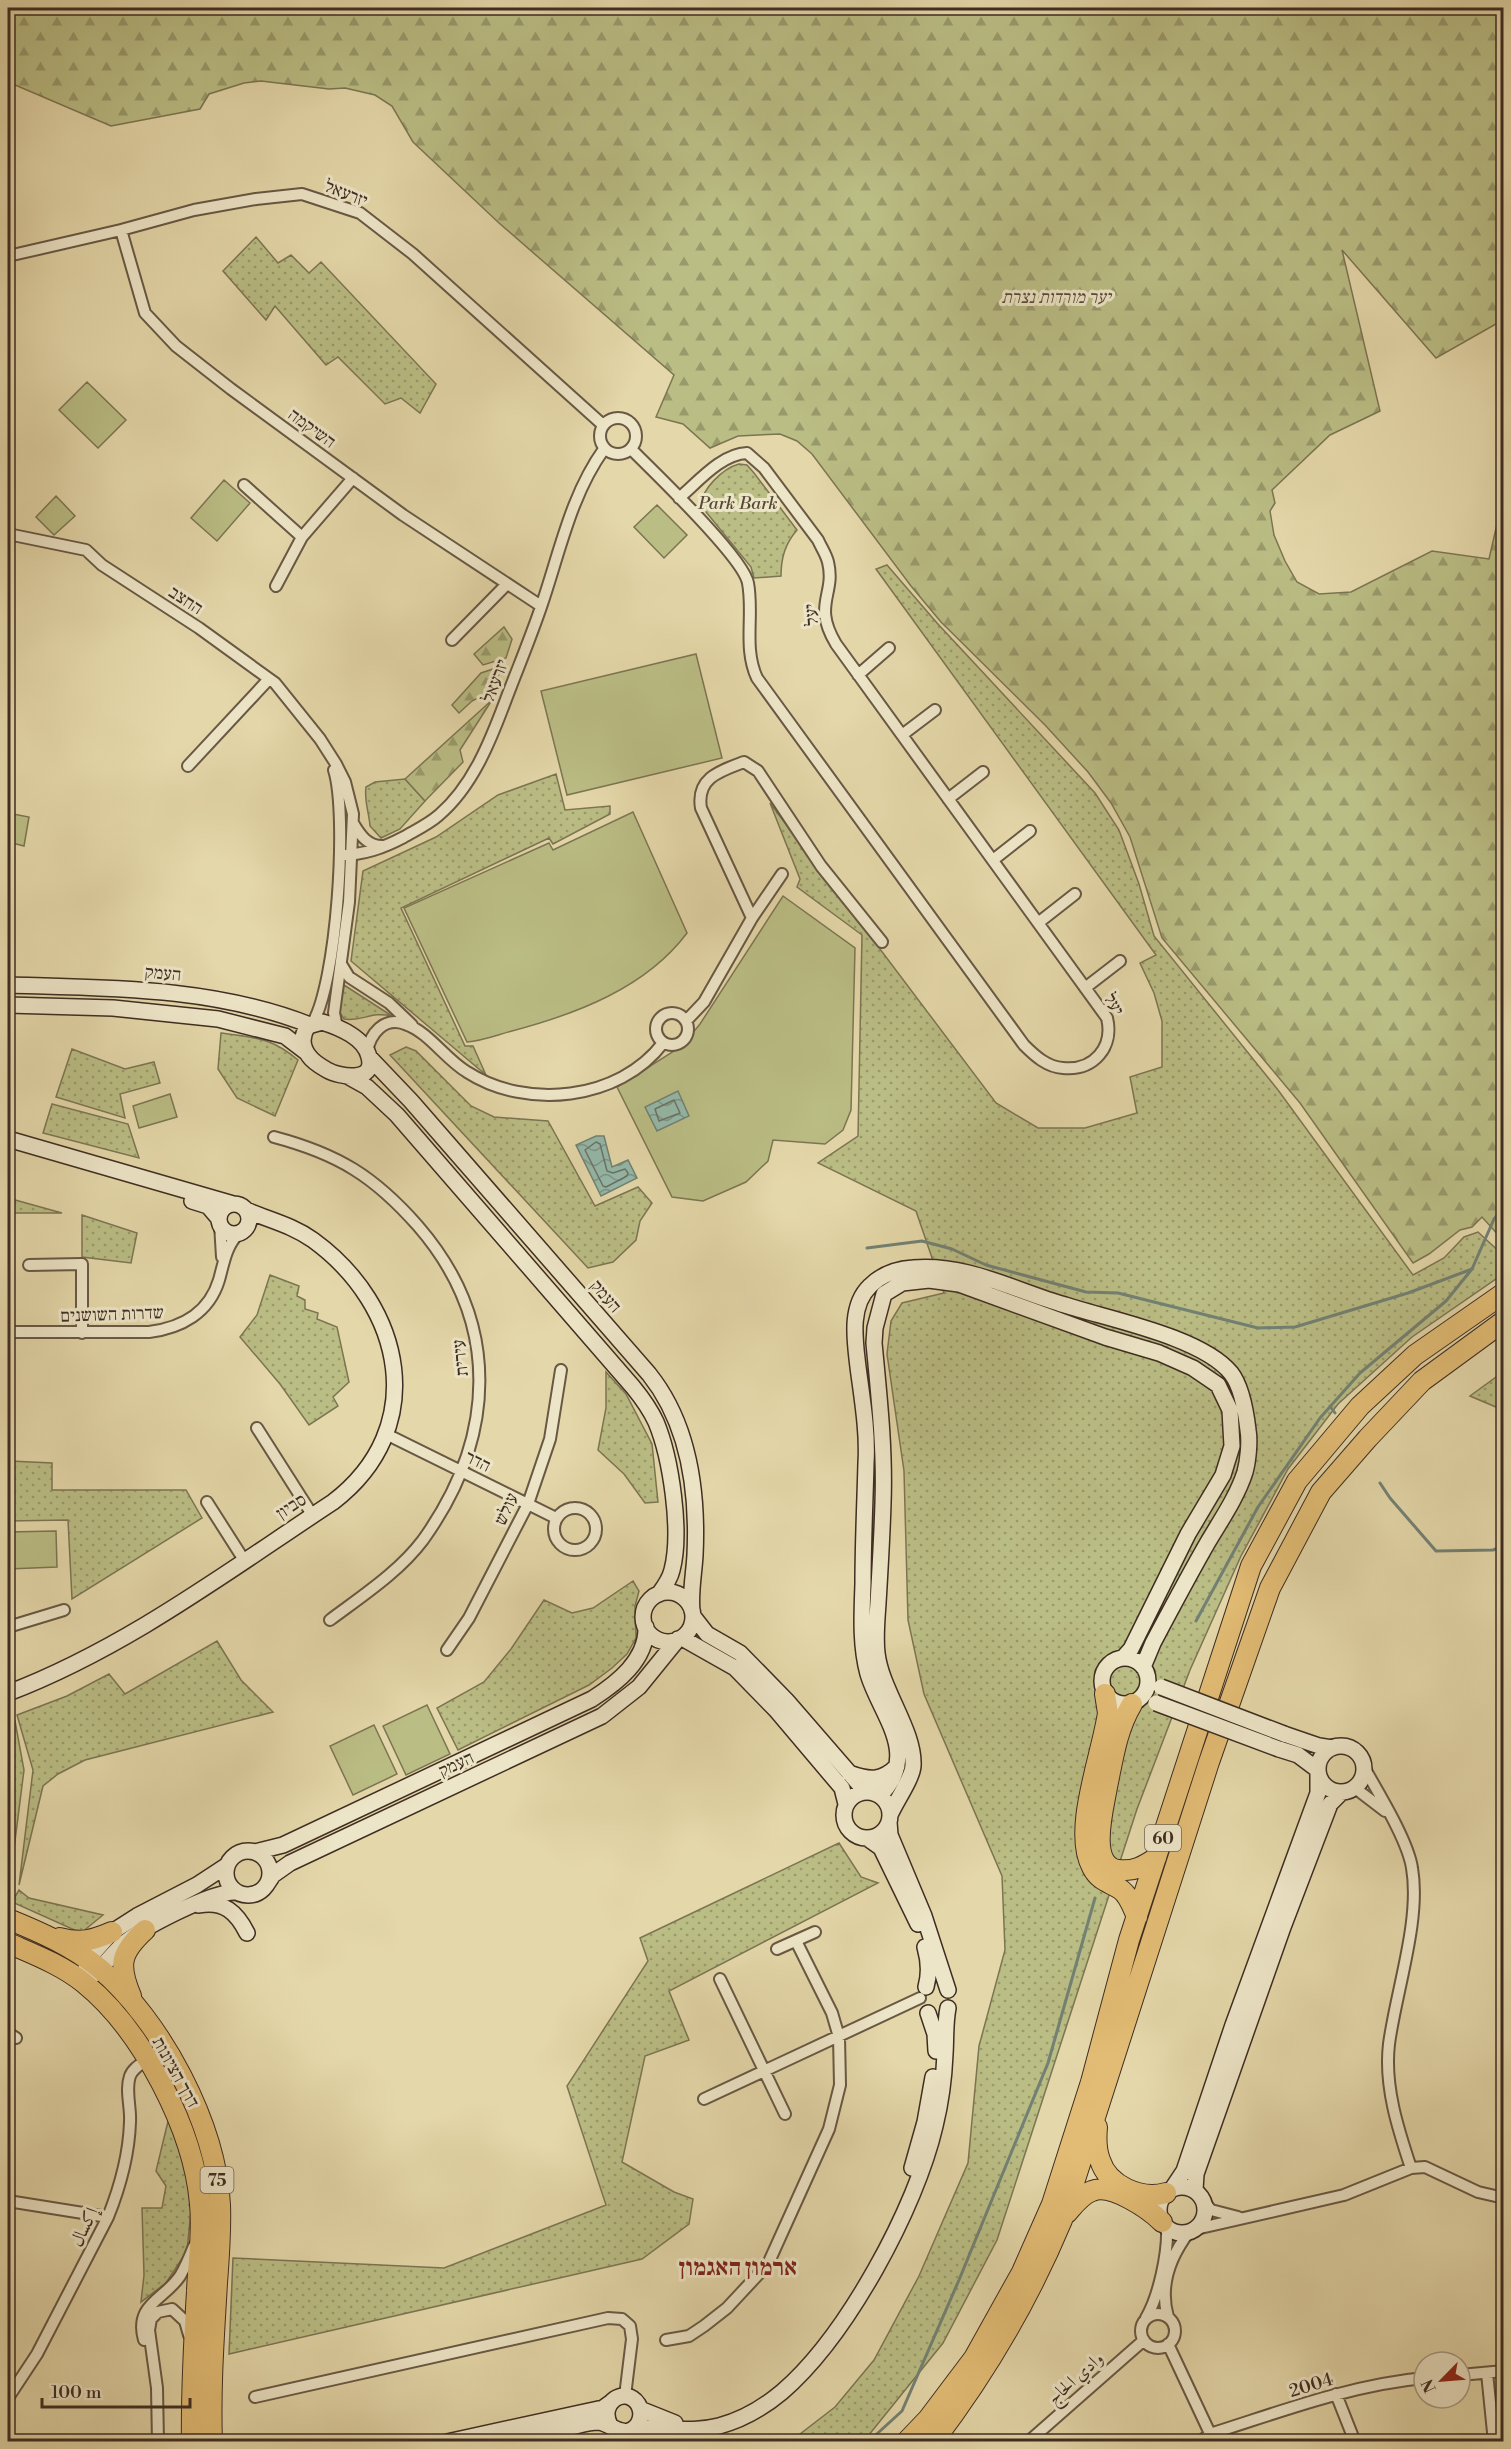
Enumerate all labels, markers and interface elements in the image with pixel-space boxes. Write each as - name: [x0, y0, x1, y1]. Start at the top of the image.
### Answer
- street label: יזרעאל: [321, 174, 371, 213]
- park label: יער מורדות נצרת: [1001, 286, 1113, 309]
- street label: השיקמה: [283, 403, 340, 453]
- park label: Park Bark: [697, 492, 778, 515]
- street label: החצב: [164, 581, 207, 620]
- street label: יעל: [799, 603, 824, 627]
- street label: יזרעאל: [477, 656, 514, 706]
- street label: העמק: [144, 960, 182, 987]
- street label: יעל: [1098, 989, 1129, 1020]
- street label: העמק: [585, 1275, 626, 1318]
- street label: שדרות השושנים: [60, 1301, 164, 1328]
- street label: עירית: [447, 1338, 474, 1377]
- street label: הדר: [461, 1445, 495, 1478]
- street label: סביון: [272, 1488, 311, 1525]
- street label: עולש: [489, 1489, 524, 1529]
- street label: העמק: [435, 1746, 478, 1783]
- road number: 60: [1145, 1825, 1181, 1851]
- street label: דרך הציונות: [147, 2033, 204, 2112]
- road number: 75: [200, 2167, 234, 2193]
- street label: إكسال: [65, 2203, 104, 2251]
- district label: ארמון האגמון: [679, 2253, 797, 2283]
- street label: وادي الحاج: [1042, 2347, 1111, 2413]
- north arrow: [1412, 2350, 1472, 2410]
- street label: 2004: [1286, 2368, 1336, 2403]
- scale bar: [42, 2371, 190, 2409]
- text: N: [1417, 2376, 1441, 2396]
- text: 100 m: [51, 2381, 102, 2404]

